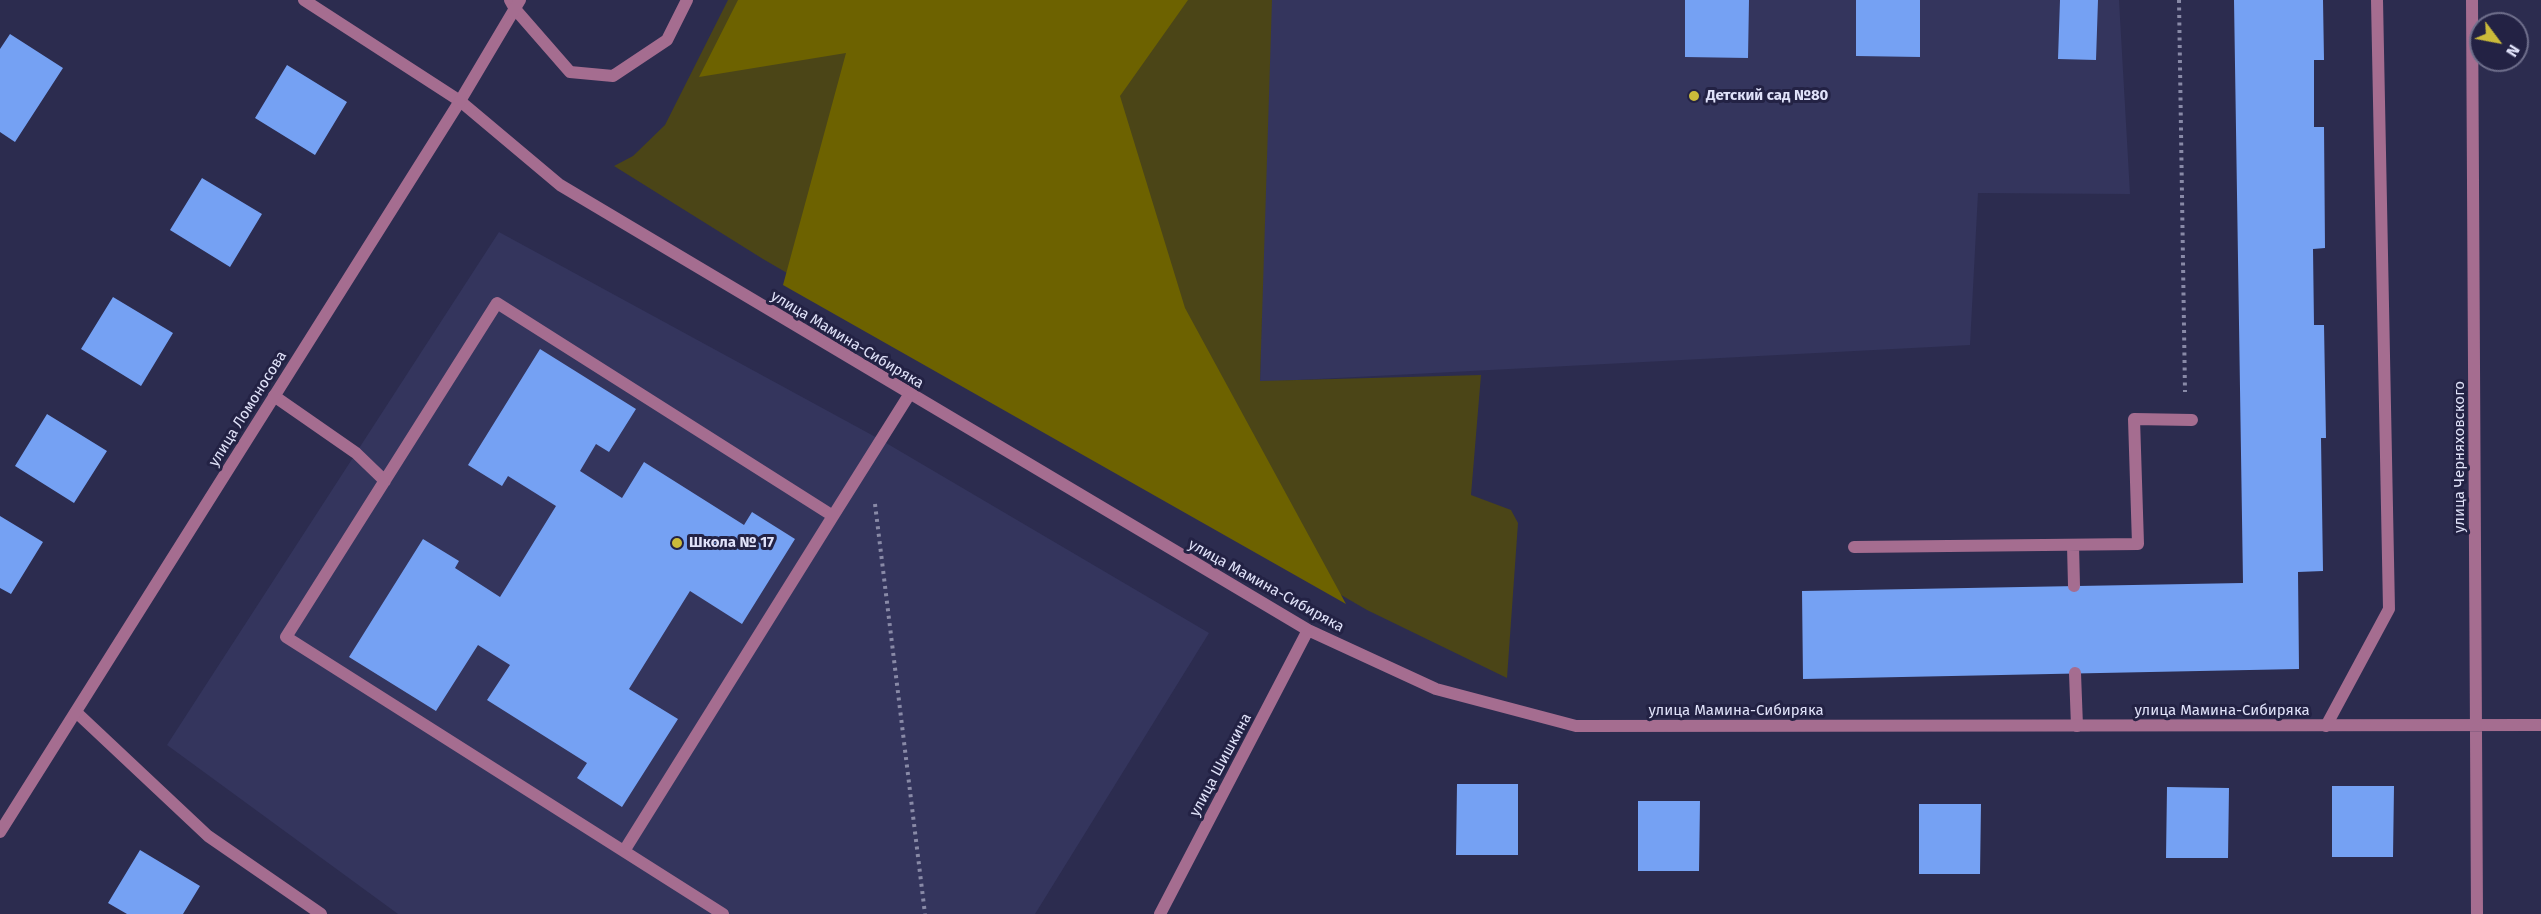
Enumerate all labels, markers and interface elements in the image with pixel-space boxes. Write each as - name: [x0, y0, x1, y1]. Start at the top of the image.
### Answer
- north arrow: [2469, 12, 2529, 72]
- text: N: [2502, 41, 2524, 60]
- place label: Детский сад №80: [1706, 87, 1828, 105]
- marker: Детский сад №80: [1687, 89, 1701, 103]
- street label: улица Мамина-Сибиряка: [767, 287, 927, 393]
- street label: улица Ломоносова: [205, 348, 291, 470]
- street label: улица Черняховского: [2451, 381, 2469, 533]
- place label: Школа № 17: [689, 534, 774, 552]
- marker: Школа № 17: [670, 536, 684, 550]
- street label: улица Мамина-Сибиряка: [1185, 536, 1347, 636]
- street label: улица Мамина-Сибиряка: [1648, 702, 1824, 720]
- street label: улица Мамина-Сибиряка: [2134, 702, 2310, 720]
- street label: улица Шишкина: [1186, 710, 1256, 820]

